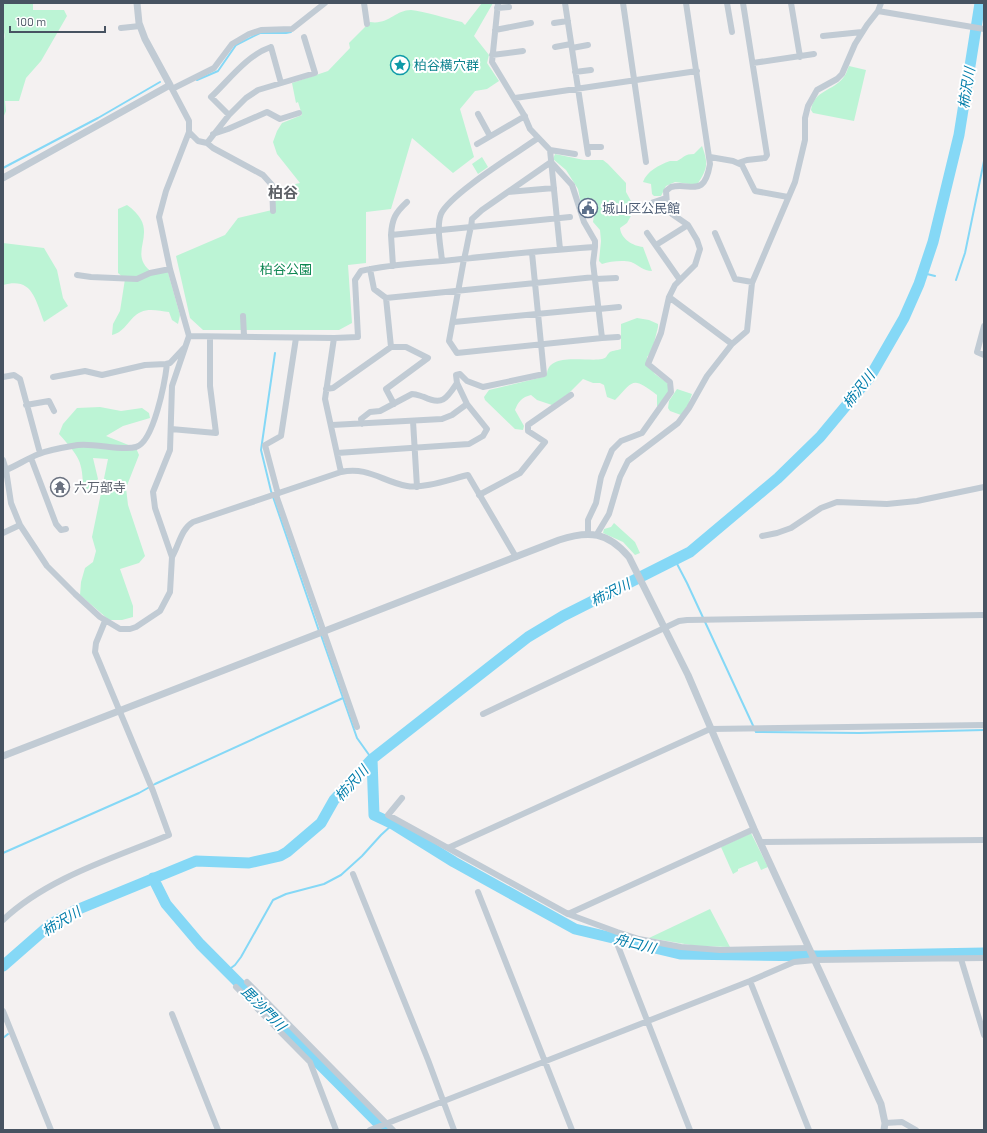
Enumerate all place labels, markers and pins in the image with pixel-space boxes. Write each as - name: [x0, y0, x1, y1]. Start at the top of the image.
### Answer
- place icon: 柏谷横穴群: [389, 54, 411, 76]
- place label: 柏谷横穴群: [414, 57, 479, 73]
- public building icon: 城山区公民館: [577, 197, 599, 219]
- place label: 城山区公民館: [602, 200, 680, 216]
- temple icon: 六万部寺: [49, 476, 71, 498]
- place label: 六万部寺: [74, 479, 126, 495]

